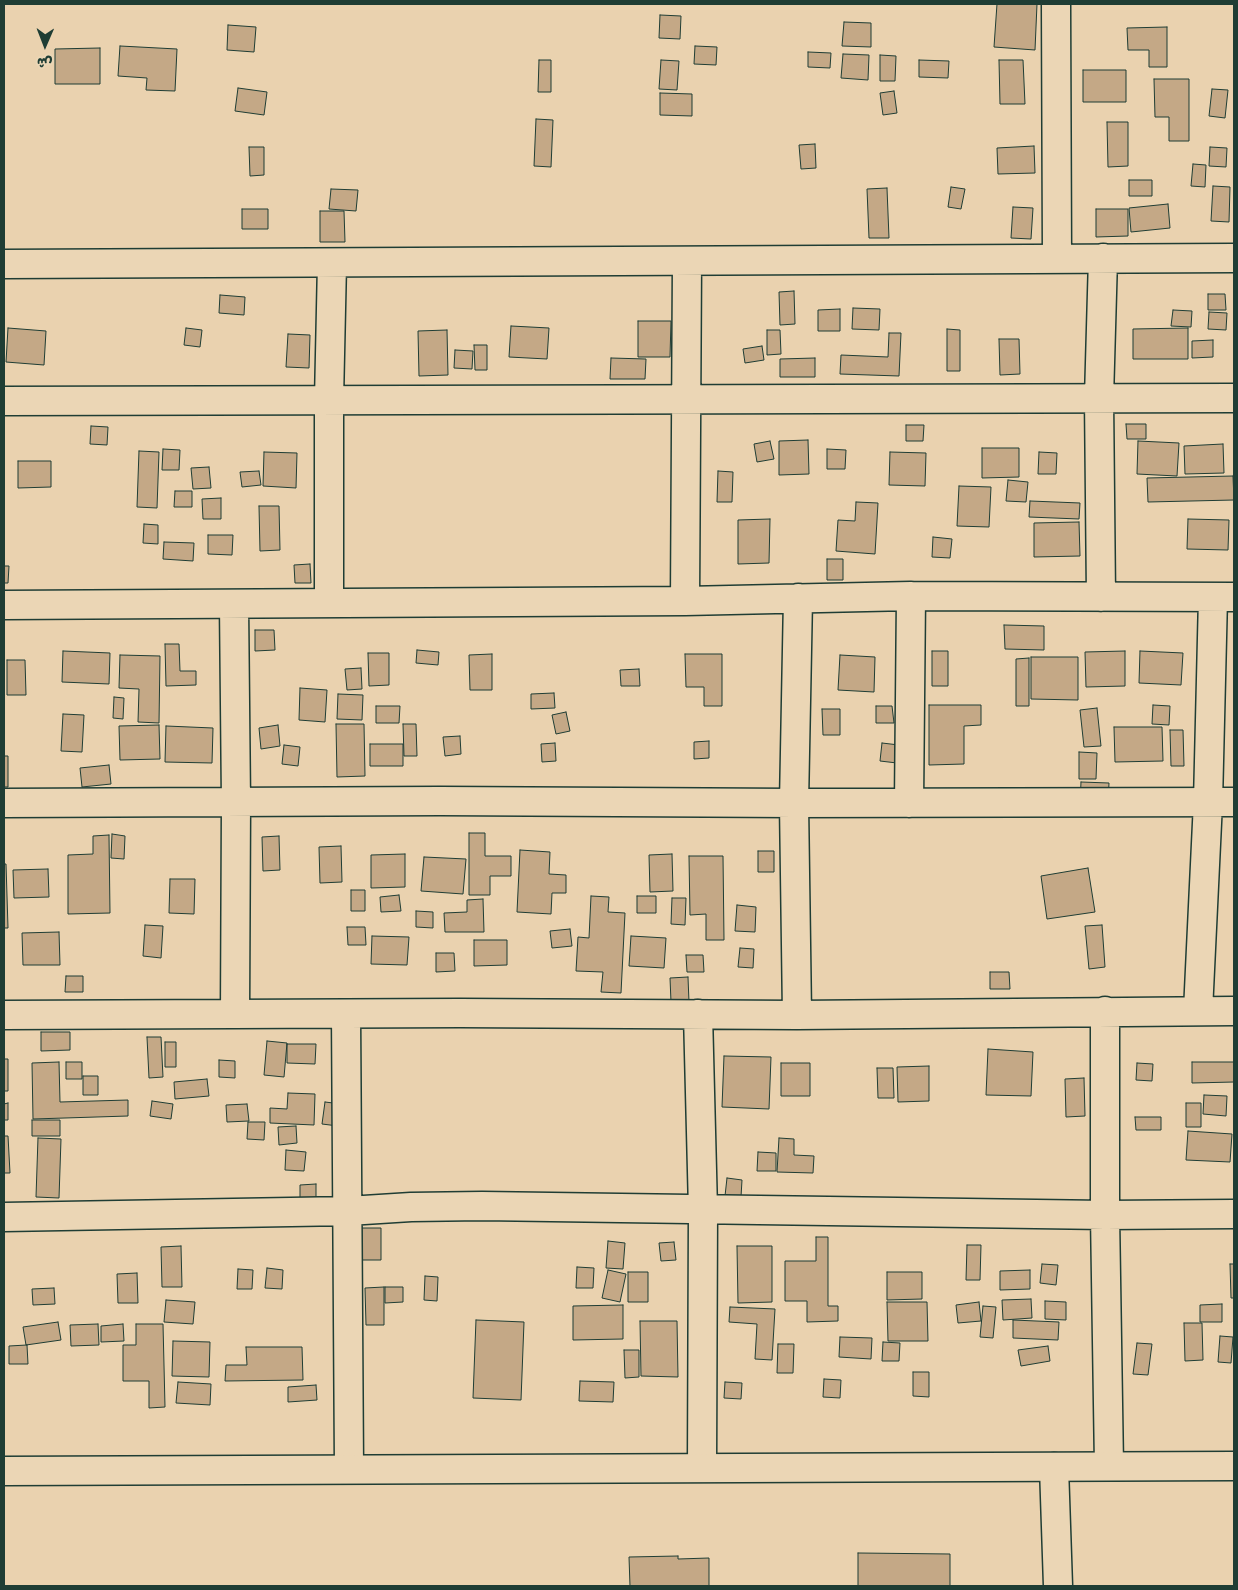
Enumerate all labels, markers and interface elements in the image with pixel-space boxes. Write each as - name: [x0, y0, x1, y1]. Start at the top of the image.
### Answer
- north arrow: [20, 20, 70, 70]
- text: ش: [37, 52, 53, 69]

